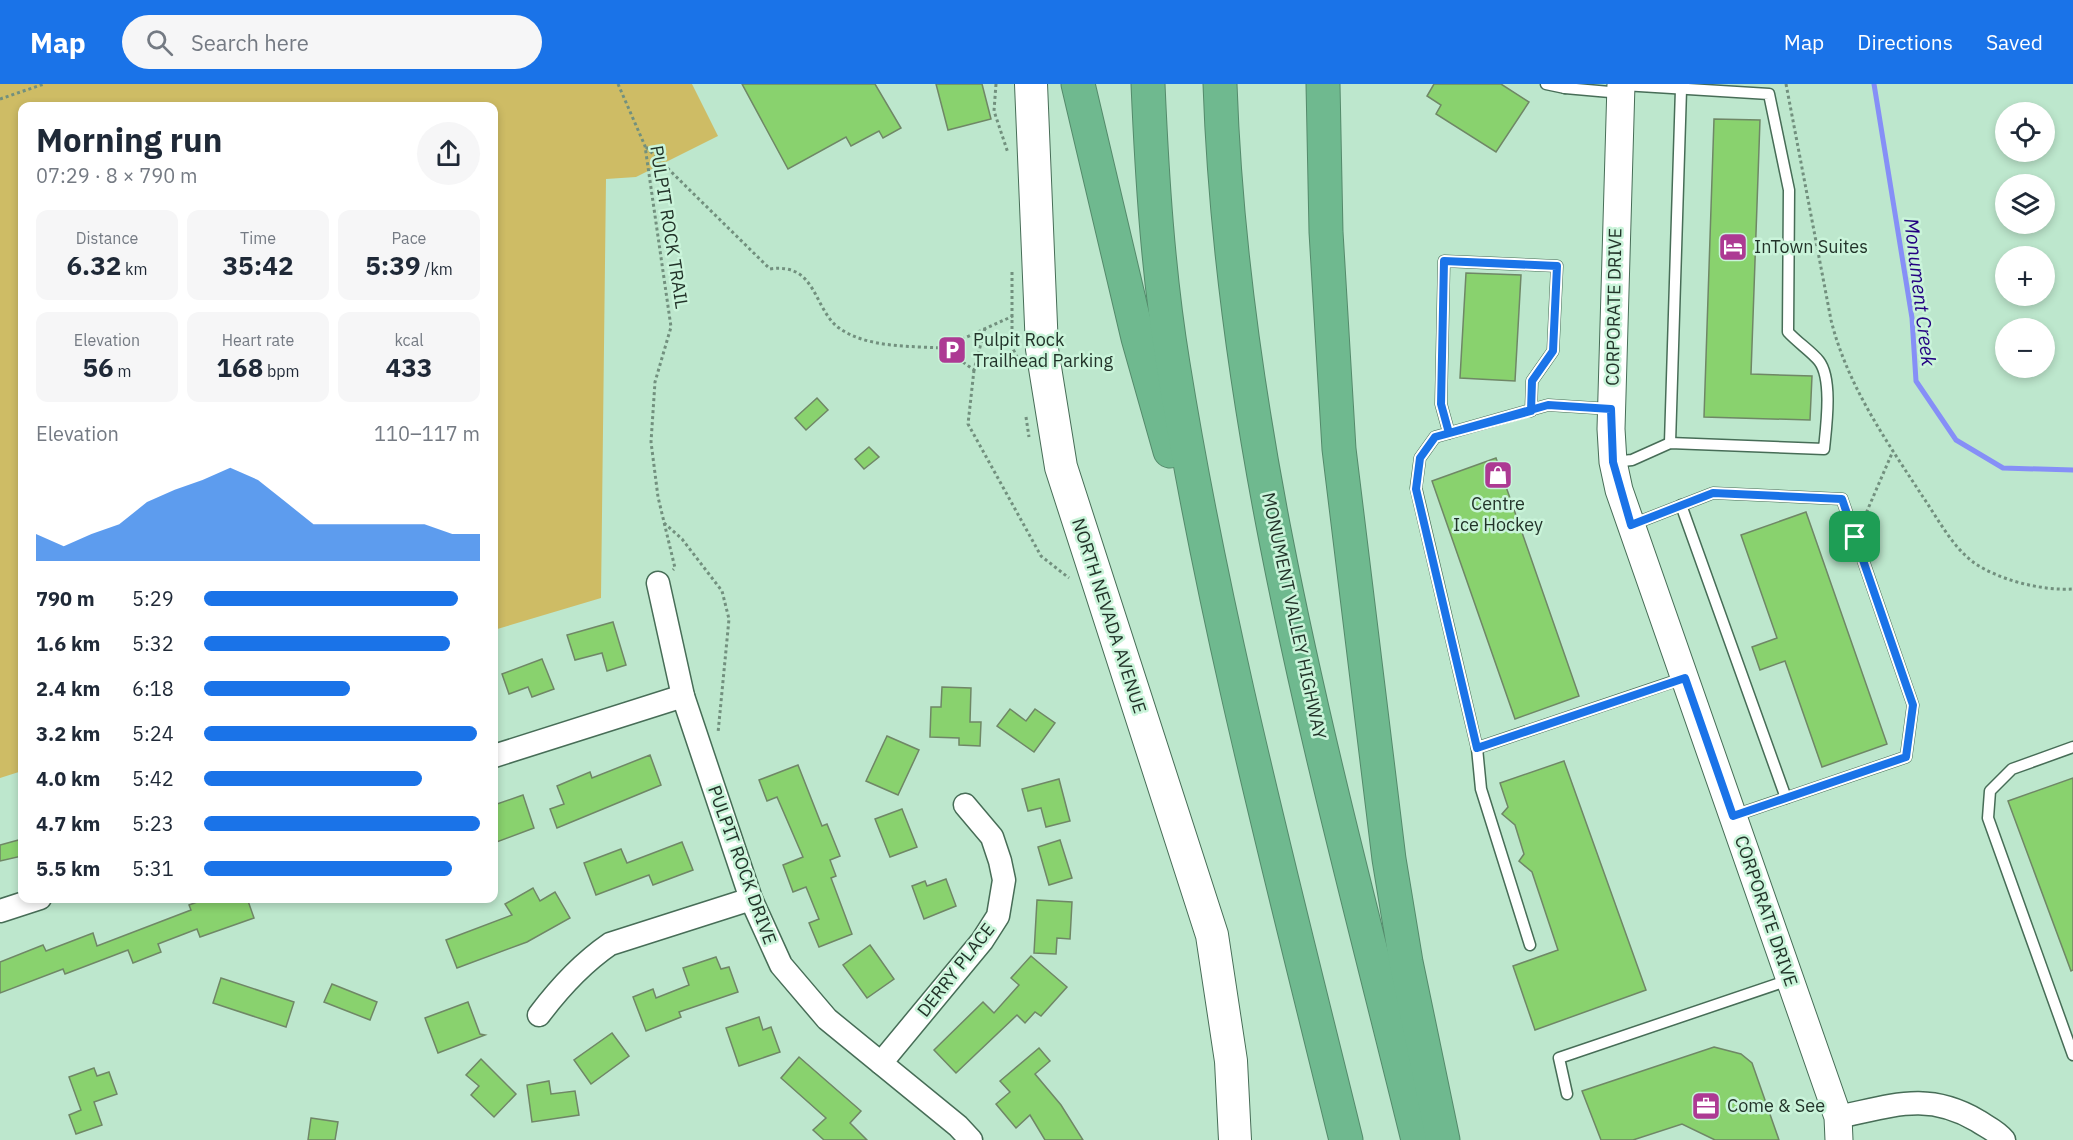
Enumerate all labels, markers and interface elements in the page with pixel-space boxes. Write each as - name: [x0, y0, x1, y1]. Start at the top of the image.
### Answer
- search box: [122, 15, 542, 69]
- text: Map: [30, 24, 86, 61]
- icon: search: [143, 26, 176, 59]
- text: Search here: [191, 28, 309, 57]
- text: Map: [1784, 28, 1824, 56]
- text: Directions: [1857, 28, 1953, 56]
- text: Saved: [1986, 28, 2043, 56]
- map controls: [1995, 102, 2055, 378]
- button: locate: [1995, 102, 2055, 162]
- text: Morning run: [36, 118, 222, 161]
- button: share: [417, 122, 480, 185]
- street label: PULPIT ROCK TRAIL: [645, 144, 694, 310]
- text: 07:29 · 8 × 790 m: [36, 162, 197, 189]
- button: layers: [1995, 174, 2055, 234]
- water label: Monument Creek: [1898, 216, 1943, 368]
- text: Distance: [76, 228, 138, 248]
- text: Time: [240, 228, 276, 248]
- text: Pace: [392, 228, 426, 248]
- street label: CORPORATE DRIVE: [1601, 228, 1626, 386]
- hotel icon: InTown Suites: [1717, 231, 1749, 263]
- place label: InTown Suites: [1754, 235, 1868, 258]
- button: +: [1995, 246, 2055, 306]
- text: 6.32: [66, 248, 121, 282]
- text: 35:42: [223, 248, 293, 282]
- text: 5:39: [365, 248, 421, 282]
- text: km: [121, 259, 148, 279]
- text: /km: [421, 259, 453, 279]
- button: −: [1995, 318, 2055, 378]
- place label: Pulpit Rock Trailhead Parking: [973, 328, 1114, 372]
- text: Elevation: [74, 330, 140, 350]
- text: Heart rate: [222, 330, 294, 350]
- text: kcal: [394, 330, 424, 350]
- parking icon: Pulpit Rock Trailhead Parking: [936, 334, 968, 366]
- text: 56: [83, 350, 114, 384]
- text: 168: [216, 350, 263, 384]
- text: 433: [386, 350, 432, 384]
- text: m: [114, 361, 131, 381]
- text: bpm: [263, 361, 300, 381]
- text: Elevation: [36, 420, 119, 447]
- text: 110–117 m: [374, 420, 480, 447]
- shop icon: Centre Ice Hockey: [1482, 459, 1514, 491]
- street label: MONUMENT VALLEY HIGHWAY: [1257, 490, 1332, 742]
- place label: Centre Ice Hockey: [1453, 492, 1543, 536]
- pin: [1829, 511, 1880, 562]
- street label: NORTH NEVADA AVENUE: [1067, 515, 1152, 716]
- icon: arrive: [1838, 520, 1871, 553]
- text: 790 m: [36, 585, 95, 612]
- text: 5:29: [132, 585, 174, 612]
- text: 1.6 km: [36, 630, 100, 657]
- text: 5:32: [132, 630, 174, 657]
- text: 2.4 km: [36, 675, 100, 702]
- text: 6:18: [132, 675, 174, 702]
- text: 3.2 km: [36, 720, 100, 747]
- text: 5:24: [132, 720, 174, 747]
- text: 4.0 km: [36, 765, 100, 792]
- text: 5:42: [132, 765, 174, 792]
- street label: PULPIT ROCK DRIVE: [703, 782, 782, 948]
- text: 4.7 km: [36, 810, 100, 837]
- text: 5:23: [132, 810, 174, 837]
- street label: CORPORATE DRIVE: [1730, 832, 1803, 989]
- text: 5.5 km: [36, 855, 100, 882]
- text: 5:31: [132, 855, 174, 882]
- street label: DERRY PLACE: [912, 918, 999, 1021]
- office icon: Come & See: [1690, 1090, 1722, 1122]
- place label: Come & See: [1727, 1094, 1825, 1117]

